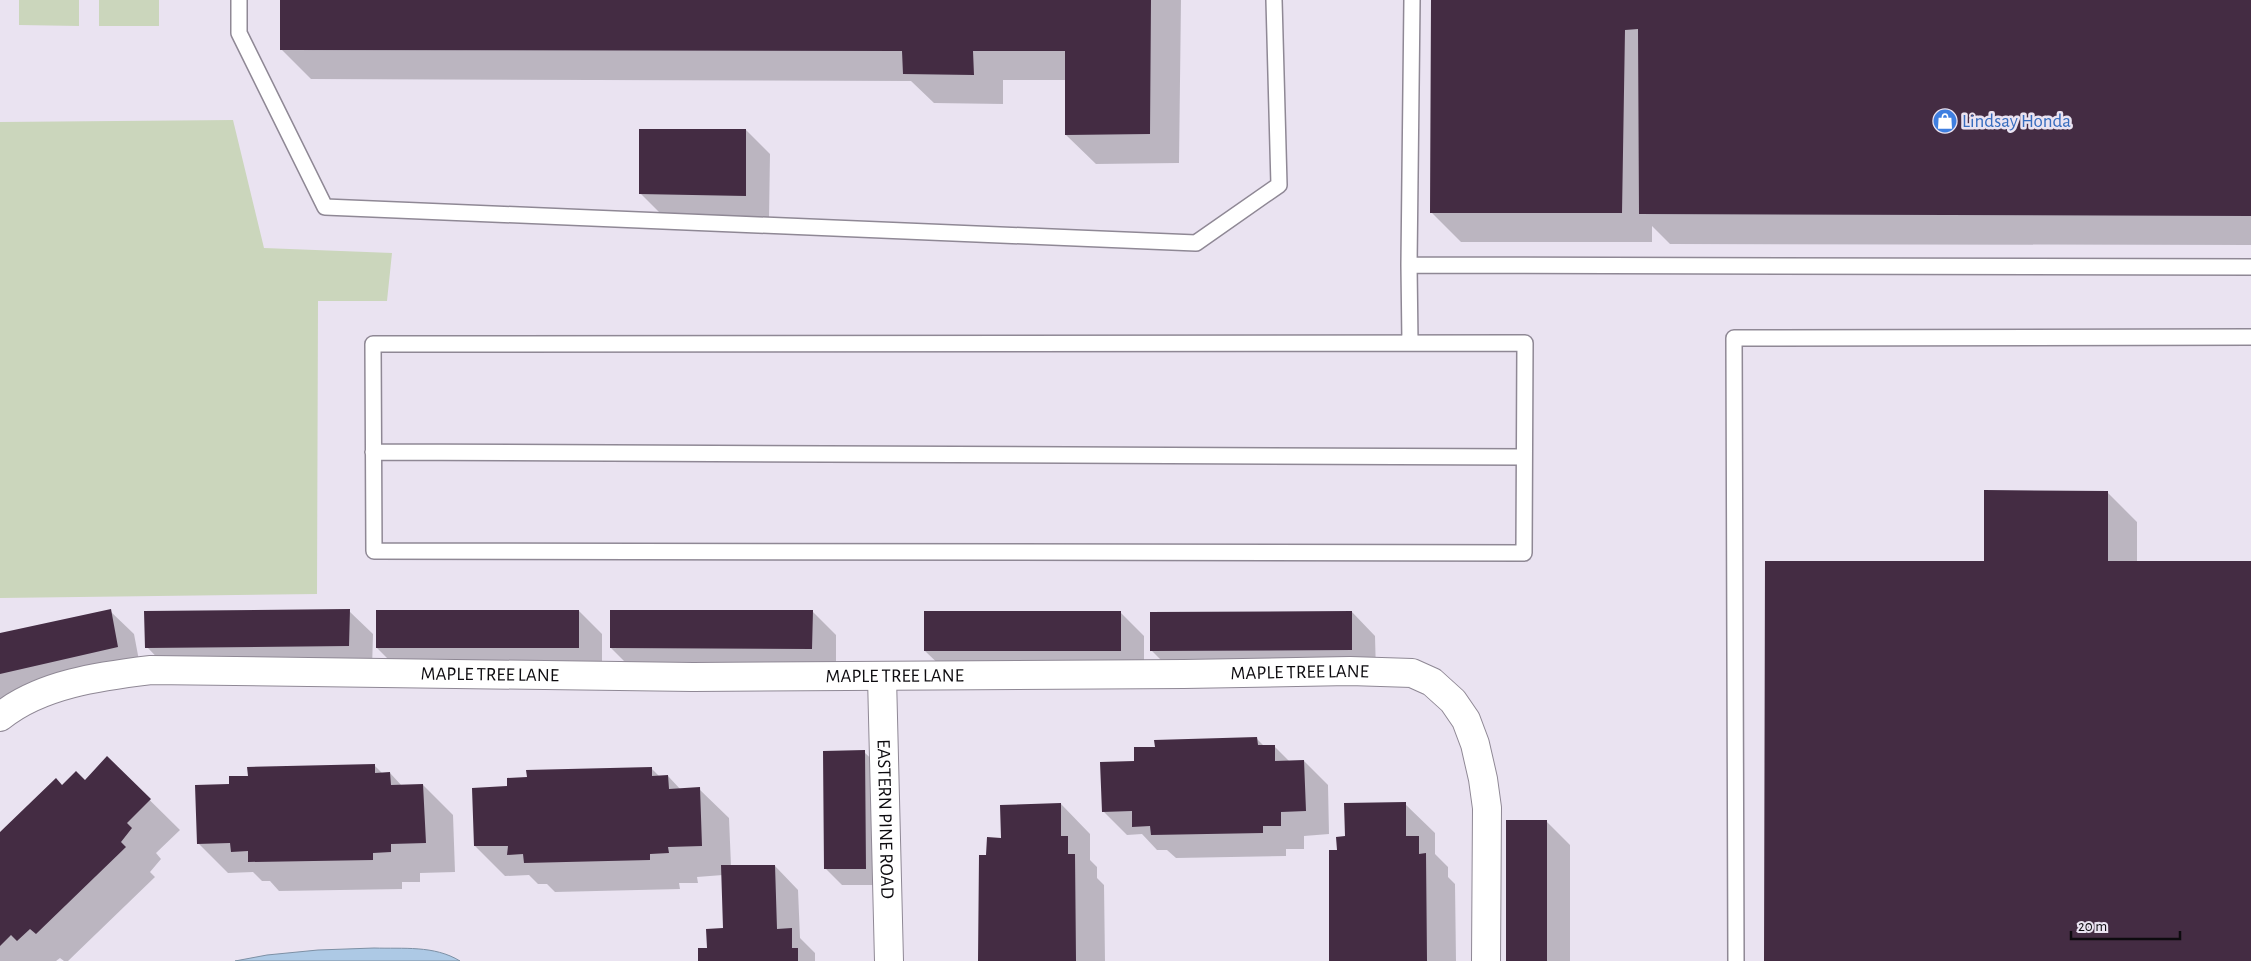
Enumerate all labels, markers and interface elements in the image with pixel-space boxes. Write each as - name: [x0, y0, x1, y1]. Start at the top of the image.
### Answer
- shop icon: Lindsay Honda: [1932, 108, 1958, 134]
- place label: Lindsay Honda: [1962, 112, 2071, 131]
- street label: MAPLE TREE LANE: [1230, 661, 1369, 683]
- street label: MAPLE TREE LANE: [420, 664, 559, 685]
- street label: MAPLE TREE LANE: [825, 666, 964, 686]
- street label: EASTERN PINE ROAD: [874, 739, 897, 899]
- scale bar: [2071, 908, 2180, 940]
- text: 20 m: [2078, 919, 2107, 934]

